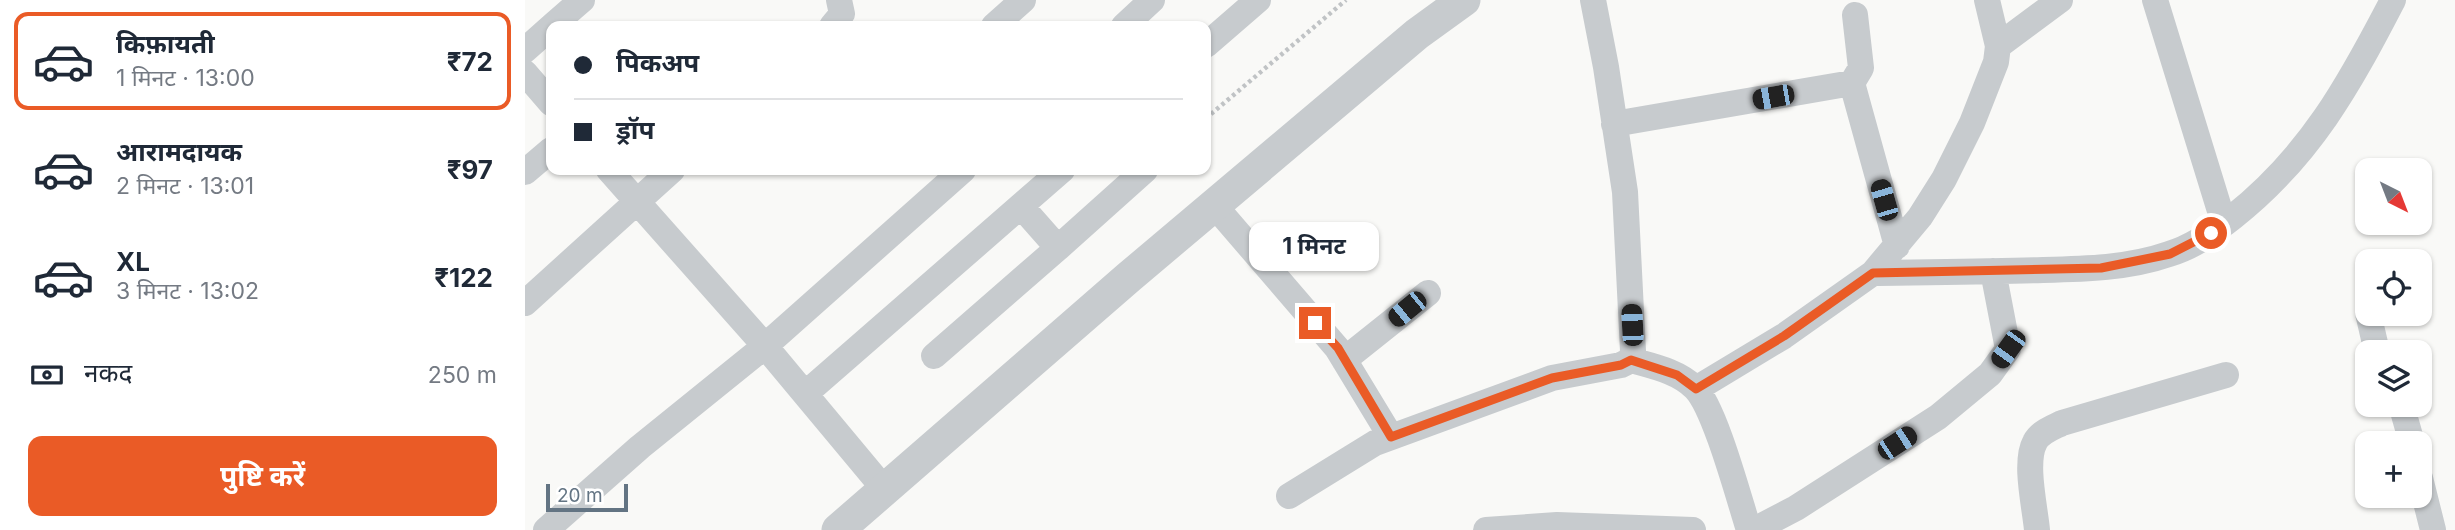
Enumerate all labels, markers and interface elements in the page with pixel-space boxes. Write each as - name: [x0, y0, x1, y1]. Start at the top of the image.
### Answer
- text: किफ़ायती: [116, 28, 215, 59]
- icon: car: [32, 30, 95, 93]
- text: ₹72: [447, 46, 493, 77]
- text: पिकअप: [616, 47, 699, 78]
- text: 1 मिनट · 13:00: [116, 64, 255, 92]
- car: [1751, 83, 1796, 111]
- text: ड्रॉप: [616, 114, 654, 145]
- text: आरामदायक: [116, 136, 242, 167]
- icon: car: [32, 138, 95, 201]
- text: ₹97: [447, 154, 493, 185]
- north arrow: [2355, 158, 2433, 234]
- map controls: [2355, 158, 2432, 508]
- text: 2 मिनट · 13:01: [116, 172, 254, 200]
- car: [1869, 177, 1900, 223]
- route start: [2195, 217, 2227, 249]
- callout: 1 मिनट: [1250, 222, 1380, 270]
- text: 1 मिनट: [1282, 232, 1346, 260]
- icon: car: [32, 246, 95, 309]
- text: XL: [116, 246, 150, 277]
- button: locate: [2355, 249, 2432, 326]
- text: ₹122: [434, 262, 493, 293]
- text: 3 मिनट · 13:02: [116, 277, 259, 305]
- car: [1385, 288, 1430, 330]
- car: [1621, 303, 1644, 347]
- route end: [1299, 307, 1331, 339]
- car: [1988, 326, 2029, 372]
- button: layers: [2355, 340, 2432, 417]
- icon: cash: [28, 356, 66, 394]
- text: नकद: [84, 357, 132, 388]
- text: 250 m: [428, 361, 497, 389]
- car: [1874, 423, 1921, 463]
- button: +: [2355, 431, 2432, 508]
- button: पुष्टि करें: [28, 436, 497, 516]
- scale bar: [546, 481, 628, 513]
- text: 20 m: [557, 484, 603, 507]

